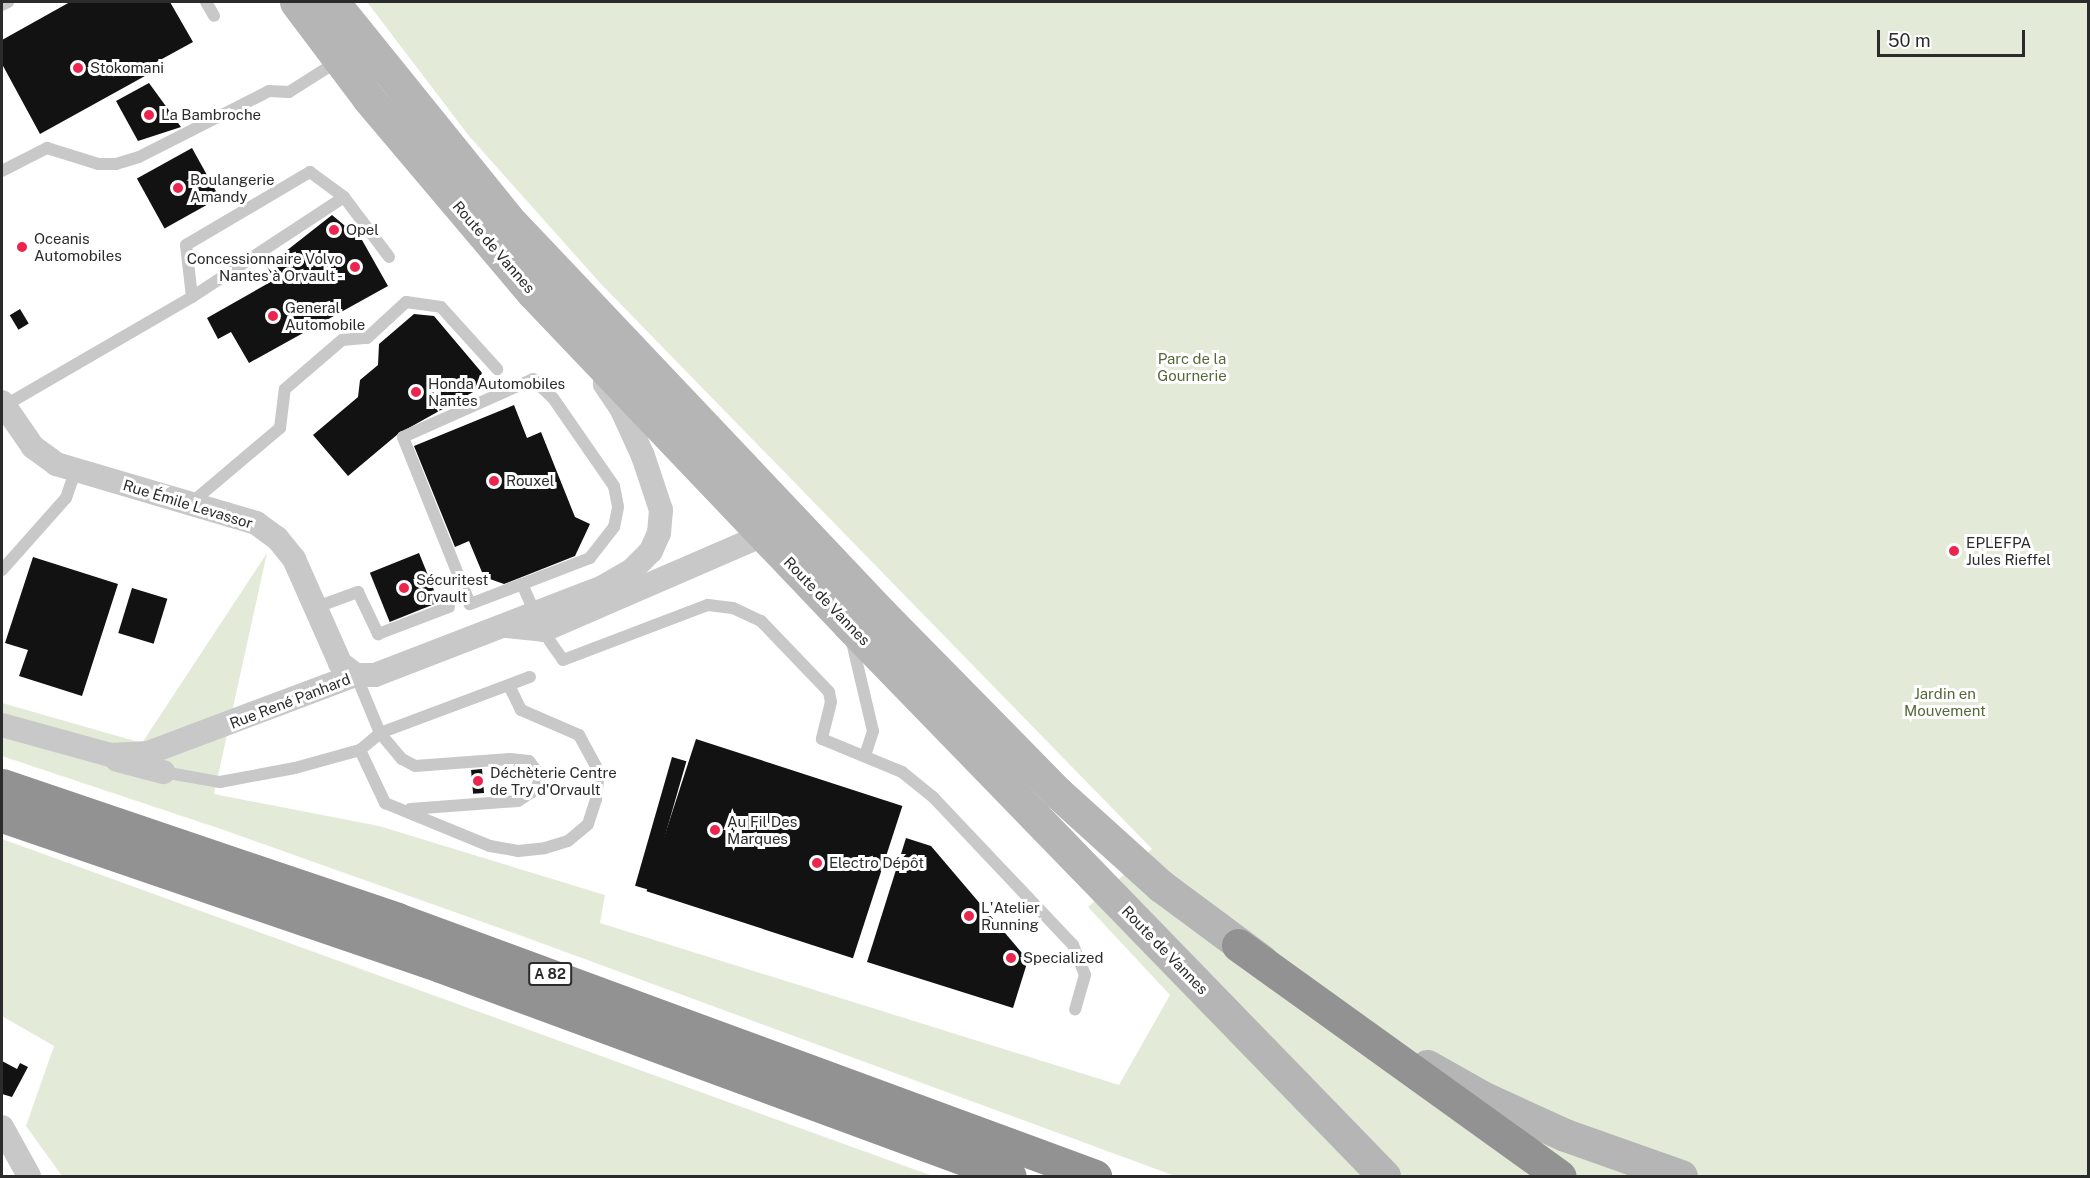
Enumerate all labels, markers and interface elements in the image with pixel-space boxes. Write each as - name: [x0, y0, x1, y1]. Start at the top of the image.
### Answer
- scale bar: [1880, 18, 2028, 56]
- text: 50 m: [1888, 30, 1931, 51]
- place label: Stokomani: [90, 59, 164, 77]
- marker: Stokomani: [71, 61, 85, 75]
- place label: La Bambroche: [161, 106, 261, 124]
- marker: La Bambroche: [142, 108, 156, 122]
- place label: Boulangerie Amandy: [190, 170, 274, 205]
- marker: Boulangerie Amandy: [171, 181, 185, 195]
- street label: Route de Vannes: [449, 197, 539, 297]
- place label: Opel: [346, 221, 379, 239]
- marker: Opel: [327, 223, 341, 237]
- place label: Oceanis Automobiles: [34, 229, 122, 264]
- marker: Oceanis Automobiles: [15, 240, 29, 254]
- place label: Concessionnaire Volvo Nantes à Orvault -: [186, 249, 343, 284]
- marker: Concessionnaire Volvo Nantes à Orvault -: [348, 260, 362, 274]
- place label: General Automobile: [285, 298, 365, 333]
- marker: General Automobile: [266, 309, 280, 323]
- park label: Parc de la Gournerie: [1157, 349, 1227, 384]
- place label: Honda Automobiles Nantes: [428, 374, 565, 409]
- marker: Honda Automobiles Nantes: [409, 385, 423, 399]
- place label: Rouxel: [506, 472, 554, 490]
- marker: Rouxel: [487, 474, 501, 488]
- street label: Rue Émile Levassor: [121, 476, 255, 532]
- place label: EPLEFPA Jules Rieffel: [1966, 533, 2051, 568]
- marker: EPLEFPA Jules Rieffel: [1947, 544, 1961, 558]
- street label: Route de Vannes: [780, 553, 874, 649]
- place label: Sécuritest Orvault: [416, 570, 488, 605]
- marker: Sécuritest Orvault: [397, 581, 411, 595]
- street label: Rue René Panhard: [227, 670, 353, 732]
- park label: Jardin en Mouvement: [1904, 684, 1986, 719]
- place label: Déchèterie Centre de Try d'Orvault: [490, 763, 617, 798]
- marker: Déchèterie Centre de Try d'Orvault: [471, 774, 485, 788]
- place label: Au Fil Des Marques: [727, 812, 797, 847]
- marker: Au Fil Des Marques: [708, 823, 722, 837]
- place label: Electro Dépôt: [829, 854, 924, 872]
- marker: Electro Dépôt: [810, 856, 824, 870]
- place label: L'Atelier Running: [981, 898, 1040, 933]
- street label: Route de Vannes: [1118, 902, 1212, 998]
- marker: L'Atelier Running: [962, 909, 976, 923]
- place label: Specialized: [1023, 949, 1103, 967]
- marker: Specialized: [1004, 951, 1018, 965]
- road number: A 82: [528, 963, 572, 985]

